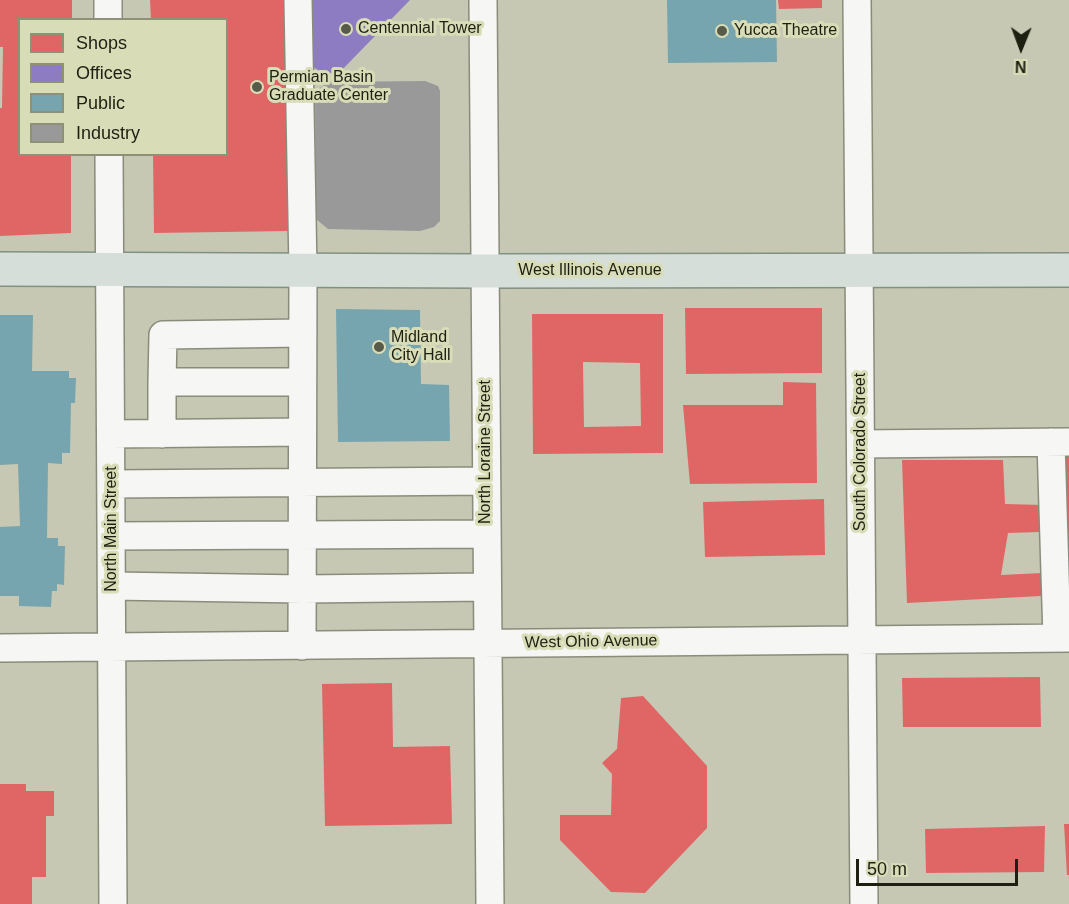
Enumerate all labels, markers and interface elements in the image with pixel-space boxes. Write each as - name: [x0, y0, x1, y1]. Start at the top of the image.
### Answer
- legend: [18, 18, 228, 156]
- north arrow: [991, 18, 1051, 78]
- place label: Centennial Tower: [358, 19, 482, 39]
- place label: Yucca Theatre: [734, 21, 837, 41]
- marker: Centennial Tower: [339, 22, 353, 36]
- marker: Yucca Theatre: [715, 24, 729, 38]
- text: Shops: [76, 33, 127, 53]
- text: N: [1015, 58, 1027, 75]
- text: Offices: [76, 63, 132, 83]
- place label: Permian Basin Graduate Center: [269, 68, 388, 106]
- marker: Permian Basin Graduate Center: [250, 80, 264, 94]
- text: Public: [76, 93, 125, 113]
- text: Industry: [76, 123, 140, 143]
- street label: West Illinois Avenue: [518, 261, 662, 281]
- place label: Midland City Hall: [391, 328, 451, 366]
- marker: Midland City Hall: [372, 340, 386, 354]
- street label: South Colorado Street: [851, 373, 871, 531]
- street label: North Loraine Street: [476, 380, 496, 524]
- street label: North Main Street: [102, 466, 122, 592]
- street label: West Ohio Avenue: [524, 631, 658, 653]
- scale bar: [859, 847, 1021, 885]
- text: 50 m: [867, 859, 907, 879]

